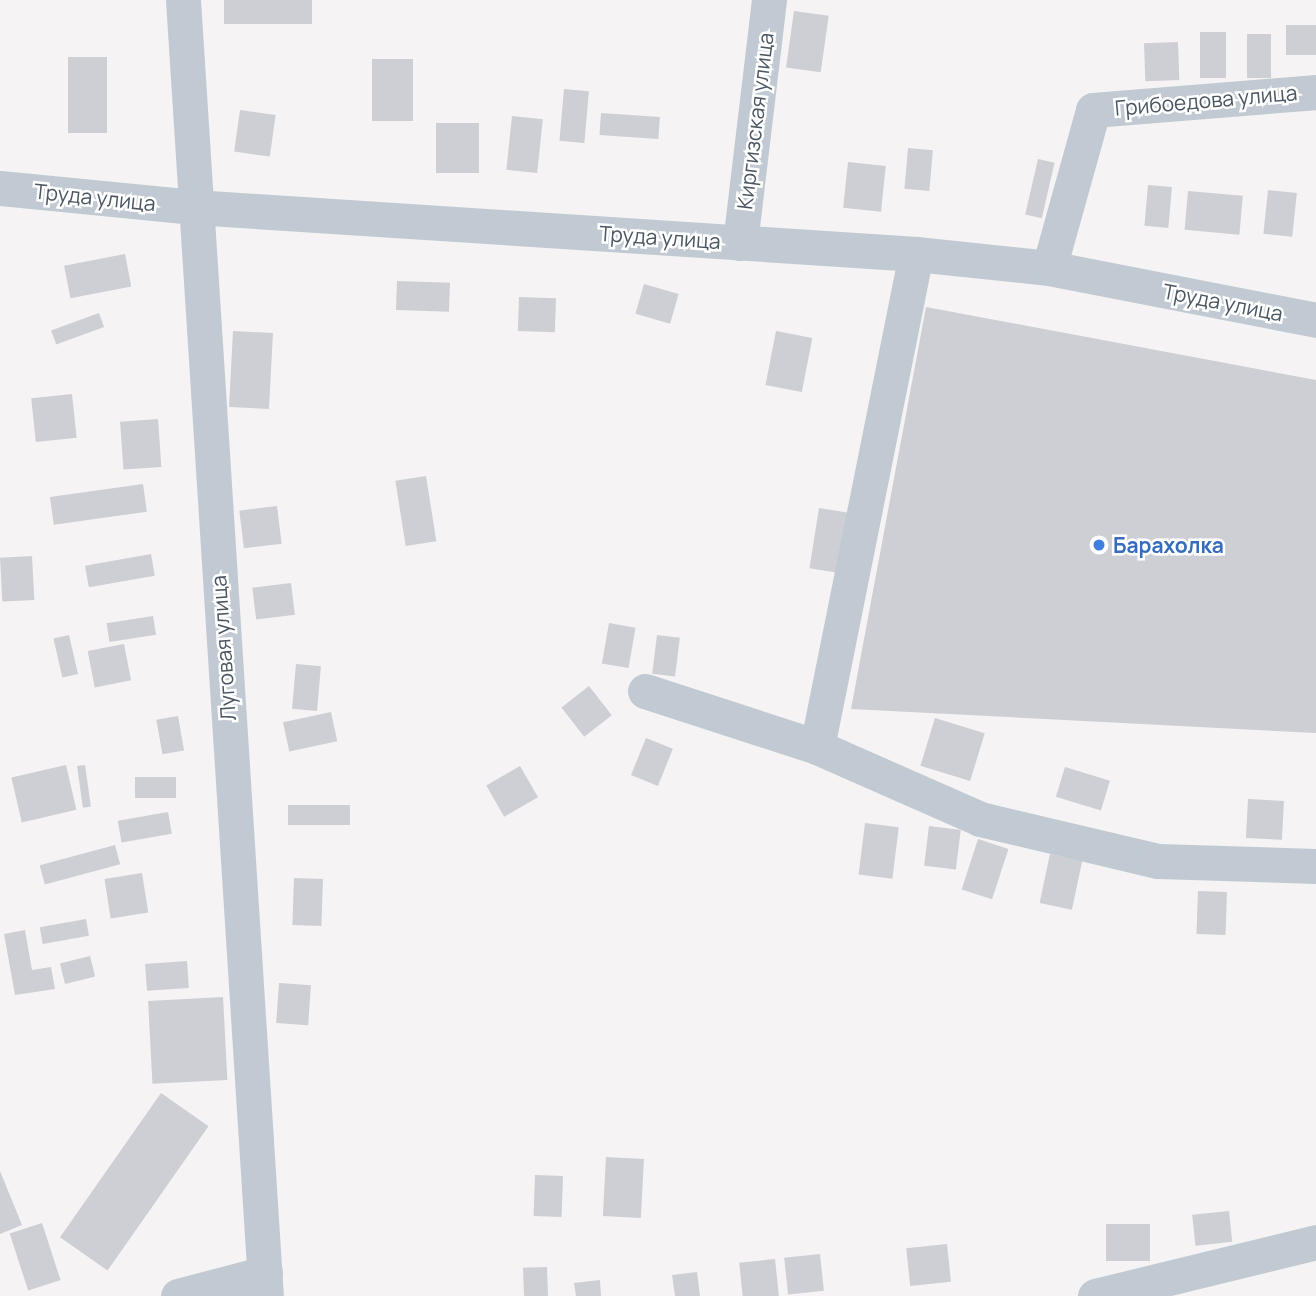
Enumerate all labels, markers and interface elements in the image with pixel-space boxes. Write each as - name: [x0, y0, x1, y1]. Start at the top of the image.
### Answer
- street label: Киргизская улица: [732, 31, 778, 211]
- street label: Грибоедова улица: [1114, 79, 1298, 121]
- street label: Труда улица: [33, 178, 157, 216]
- street label: Труда улица: [598, 220, 722, 254]
- street label: Труда улица: [1161, 278, 1285, 326]
- place label: Барахолка: [1113, 532, 1224, 558]
- marker: Барахолка: [1091, 537, 1107, 553]
- street label: Луговая улица: [205, 574, 241, 722]

